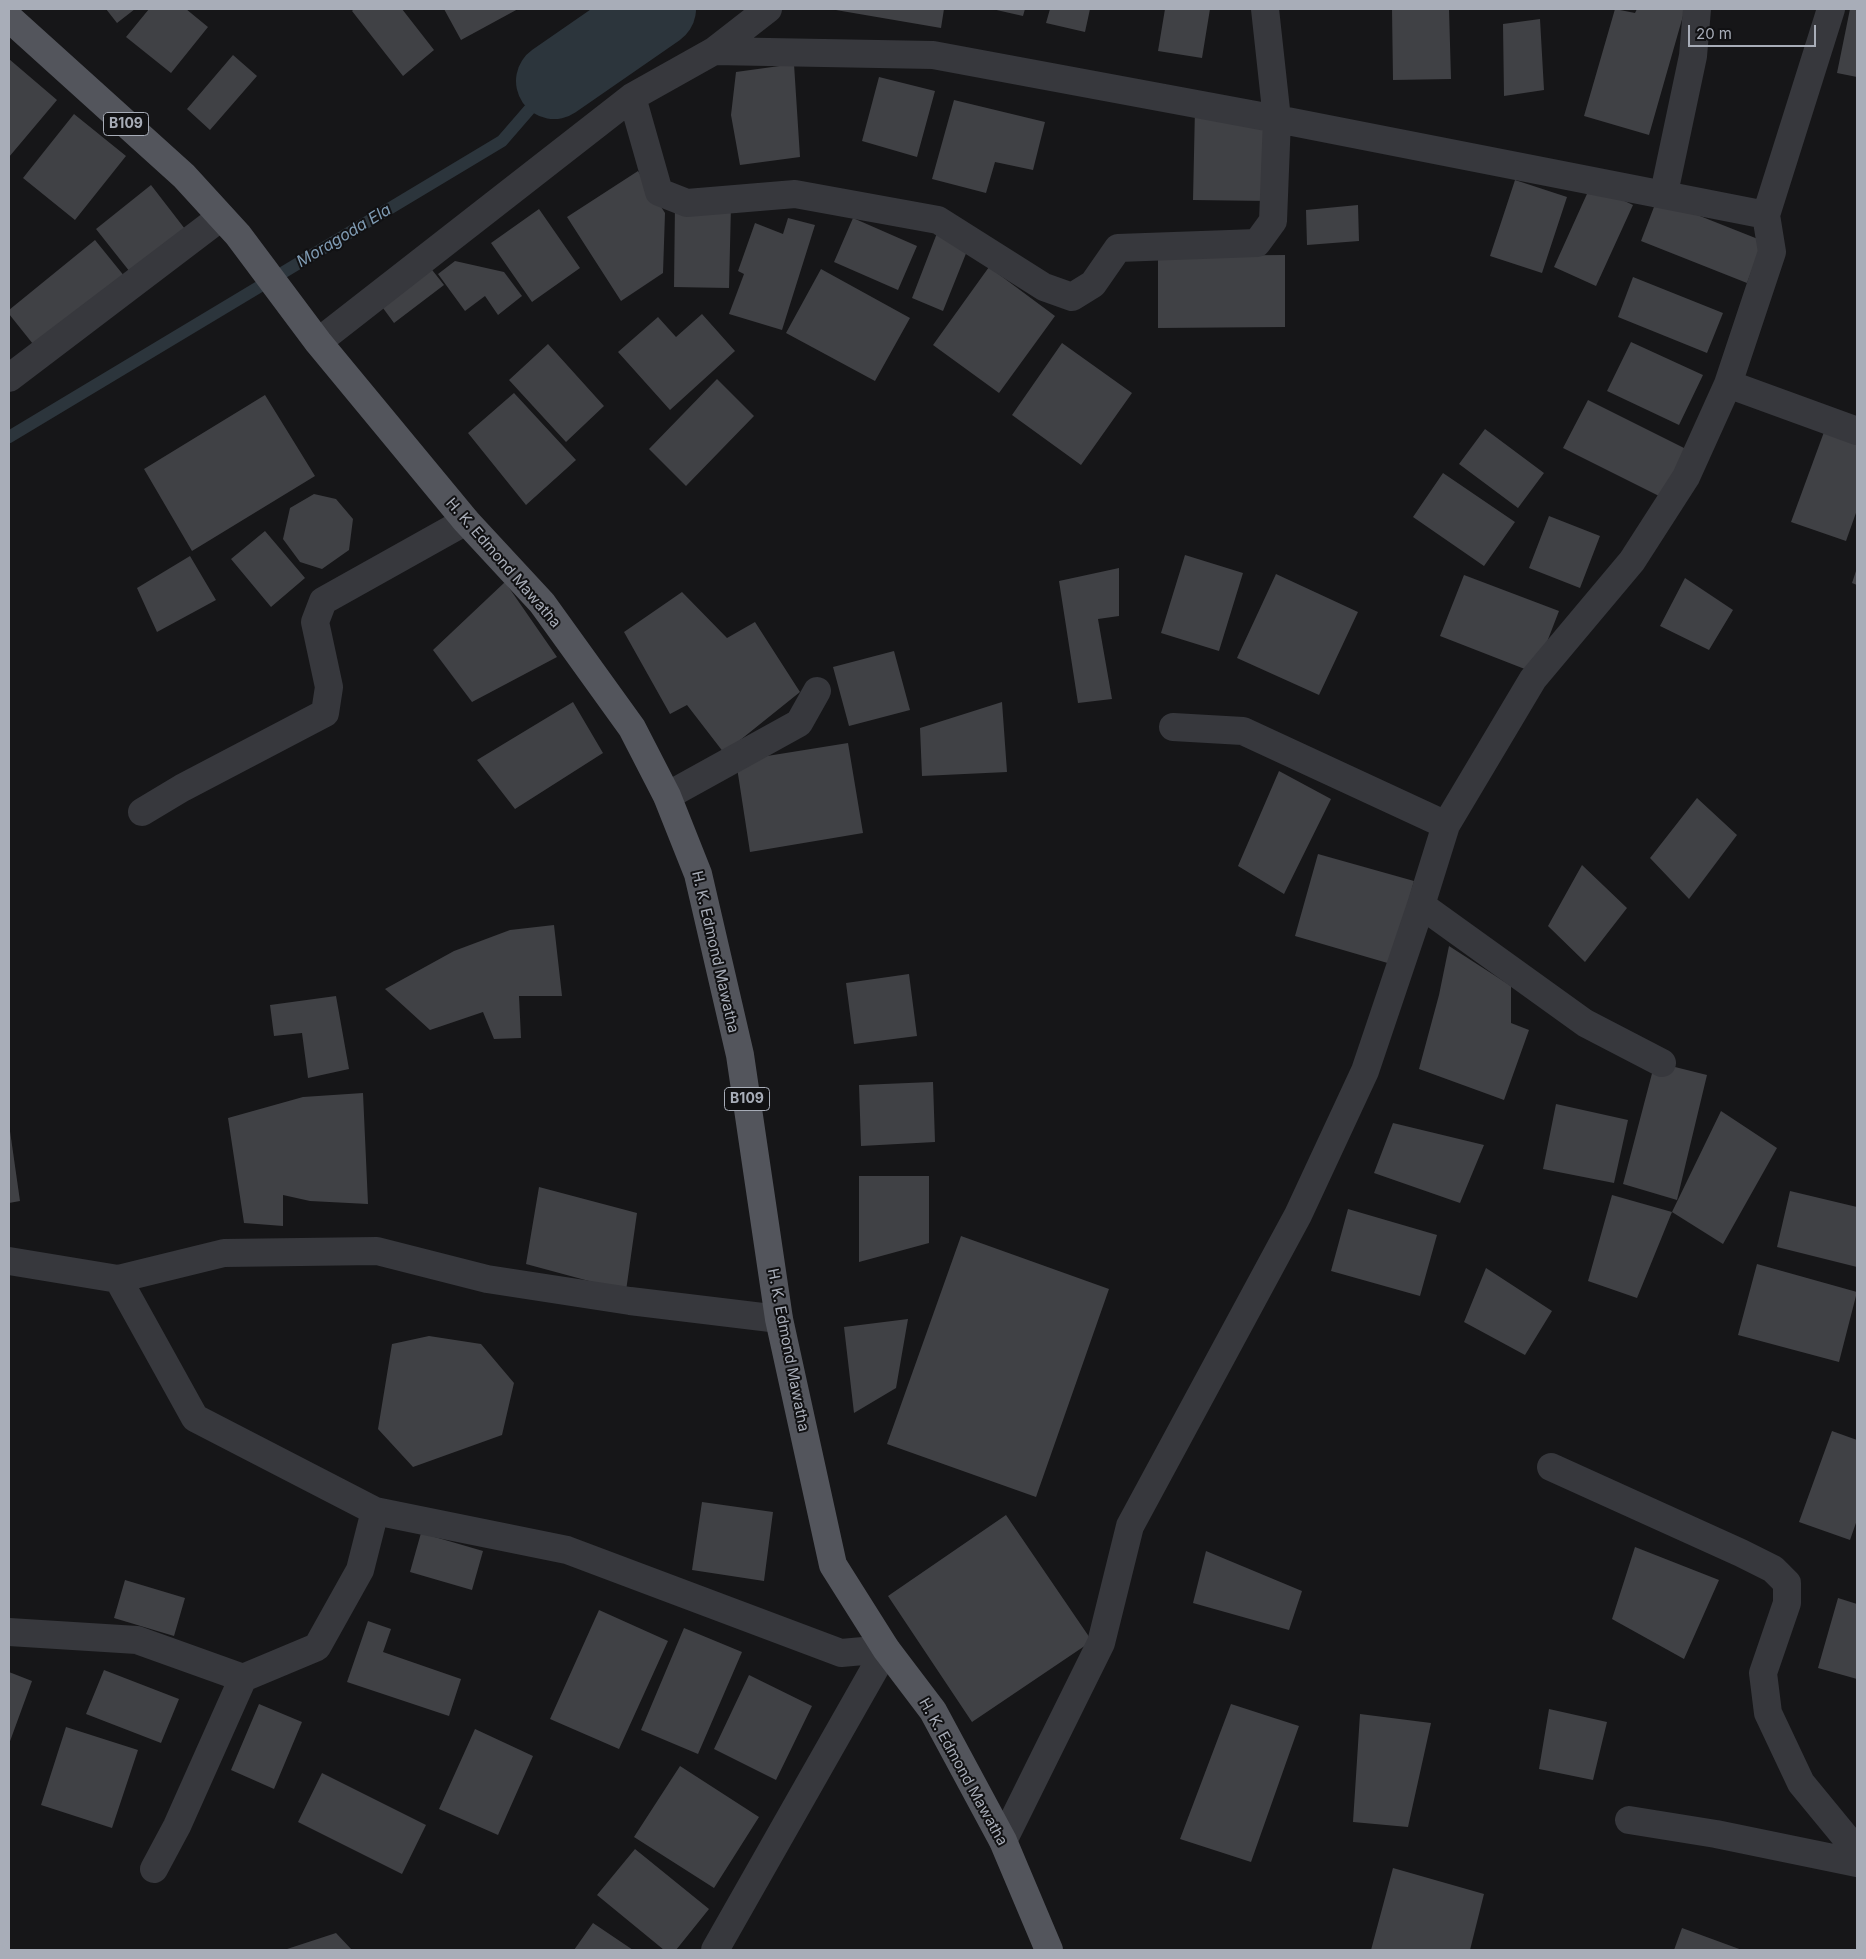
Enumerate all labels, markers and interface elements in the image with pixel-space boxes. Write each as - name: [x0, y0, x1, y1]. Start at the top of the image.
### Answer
- scale bar: [1691, 15, 1818, 47]
- text: 20 m: [1696, 24, 1732, 43]
- road number: B109: [104, 112, 148, 136]
- water label: Moragoda Ela: [293, 200, 395, 272]
- street label: H. K. Edmond Mawatha: [442, 495, 564, 631]
- street label: H. K. Edmond Mawatha: [688, 869, 742, 1035]
- road number: B109: [724, 1088, 770, 1110]
- street label: H. K. Edmond Mawatha: [763, 1267, 813, 1433]
- street label: H. K. Edmond Mawatha: [915, 1695, 1011, 1849]

